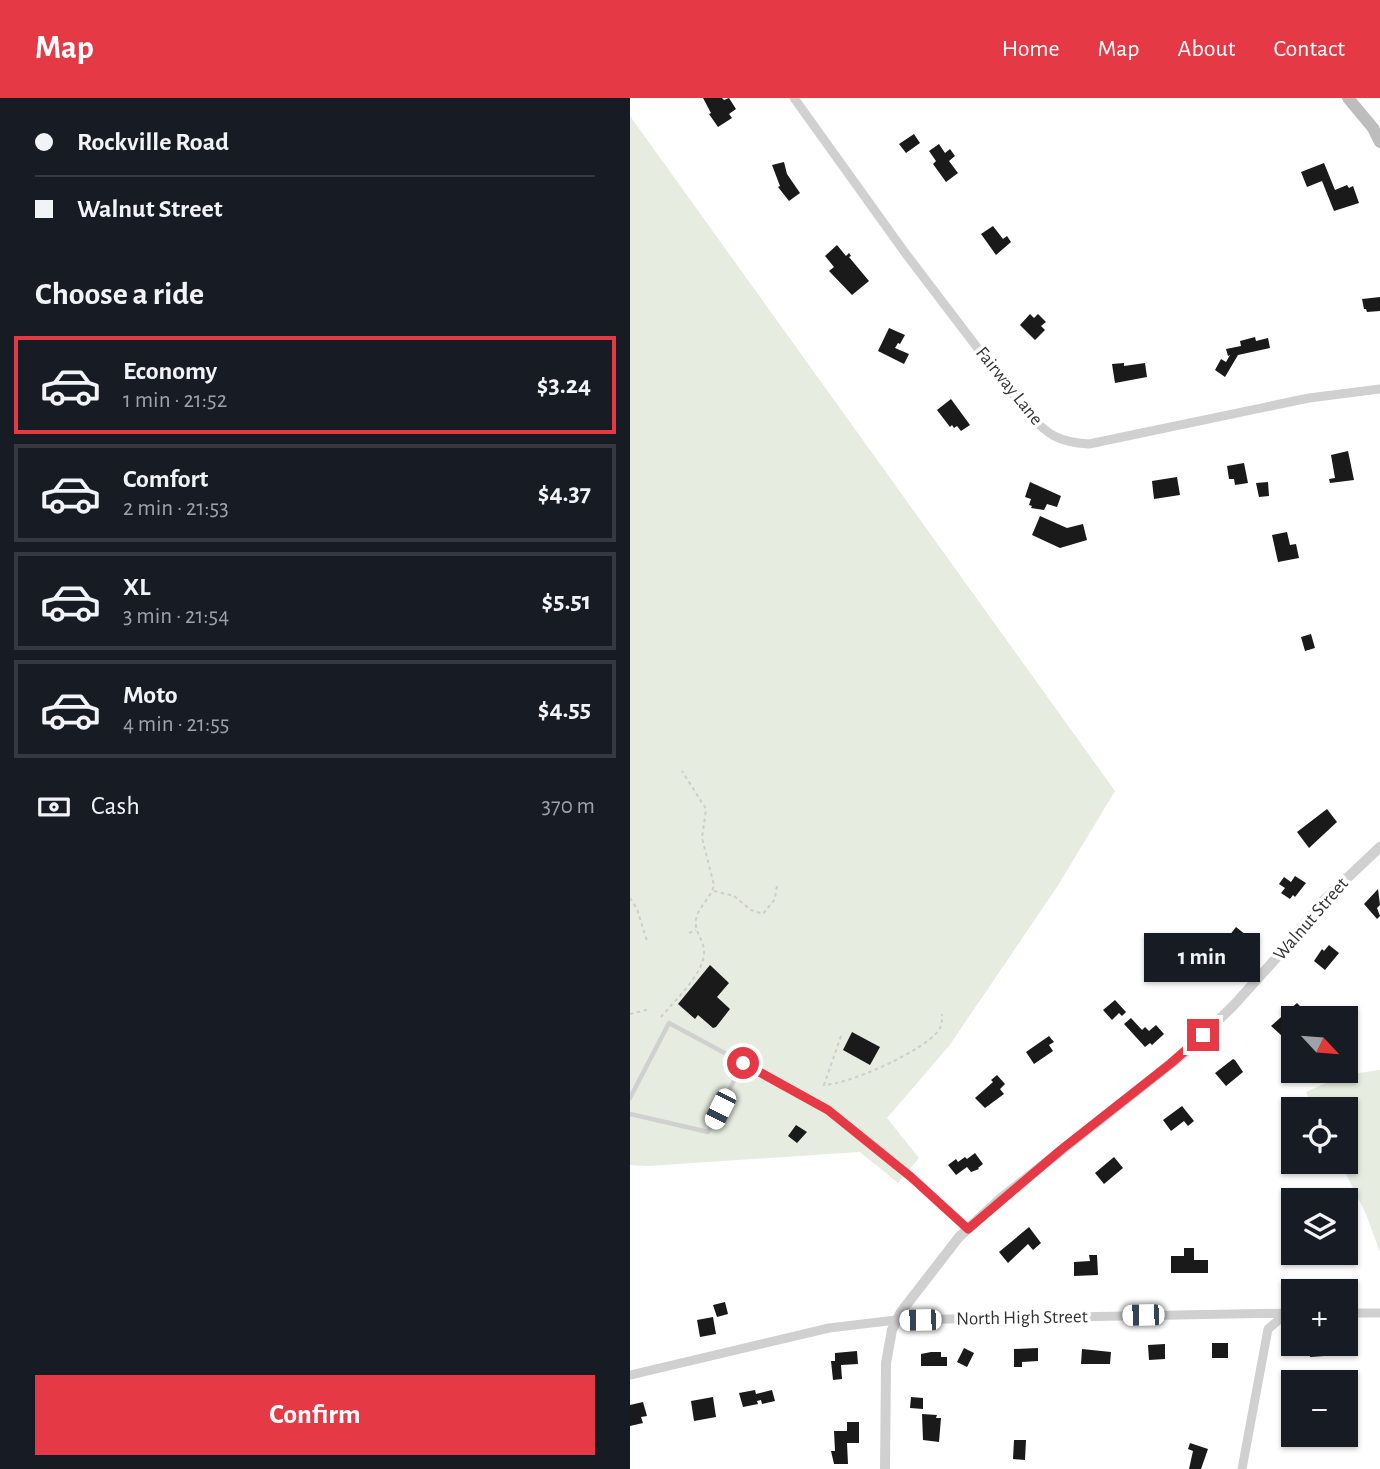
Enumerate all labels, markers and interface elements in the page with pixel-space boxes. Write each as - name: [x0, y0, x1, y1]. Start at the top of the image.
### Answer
- text: Map: [35, 32, 94, 65]
- text: Home: [1002, 37, 1060, 61]
- text: Map: [1098, 37, 1140, 61]
- text: About: [1178, 37, 1235, 61]
- text: Contact: [1273, 37, 1345, 61]
- text: Rockville Road: [77, 129, 229, 155]
- text: Walnut Street: [77, 196, 223, 222]
- text: Choose a ride: [35, 278, 204, 310]
- street label: Fairway Lane: [972, 343, 1046, 429]
- icon: car: [39, 354, 102, 417]
- text: Economy: [123, 358, 217, 384]
- text: $3.24: [537, 372, 591, 398]
- text: 1 min · 21:52: [123, 389, 227, 412]
- icon: car: [39, 462, 102, 525]
- text: Comfort: [123, 466, 208, 492]
- text: $4.37: [538, 480, 591, 506]
- text: 2 min · 21:53: [123, 497, 229, 520]
- icon: car: [39, 570, 102, 633]
- text: XL: [123, 574, 150, 600]
- text: $5.51: [542, 588, 591, 614]
- text: 3 min · 21:54: [123, 605, 229, 628]
- icon: car: [39, 678, 102, 741]
- text: Moto: [123, 682, 178, 708]
- text: $4.55: [538, 696, 591, 722]
- text: 4 min · 21:55: [123, 713, 229, 736]
- icon: cash: [35, 788, 73, 826]
- text: Cash: [91, 793, 140, 819]
- text: 370 m: [542, 795, 595, 818]
- street label: Walnut Street: [1270, 874, 1352, 964]
- callout: 1 min: [1145, 934, 1261, 982]
- text: 1 min: [1178, 946, 1226, 969]
- north arrow: [1281, 1006, 1358, 1083]
- map controls: [1281, 1006, 1358, 1447]
- route end: [1187, 1019, 1219, 1051]
- route start: [727, 1047, 759, 1079]
- car: [702, 1086, 739, 1132]
- button: locate: [1281, 1097, 1358, 1174]
- button: layers: [1281, 1188, 1358, 1265]
- button: +: [1281, 1279, 1358, 1356]
- car: [1122, 1304, 1165, 1326]
- street label: North High Street: [956, 1307, 1088, 1329]
- car: [899, 1309, 942, 1331]
- button: −: [1281, 1370, 1358, 1447]
- button: Confirm: [35, 1375, 595, 1455]

